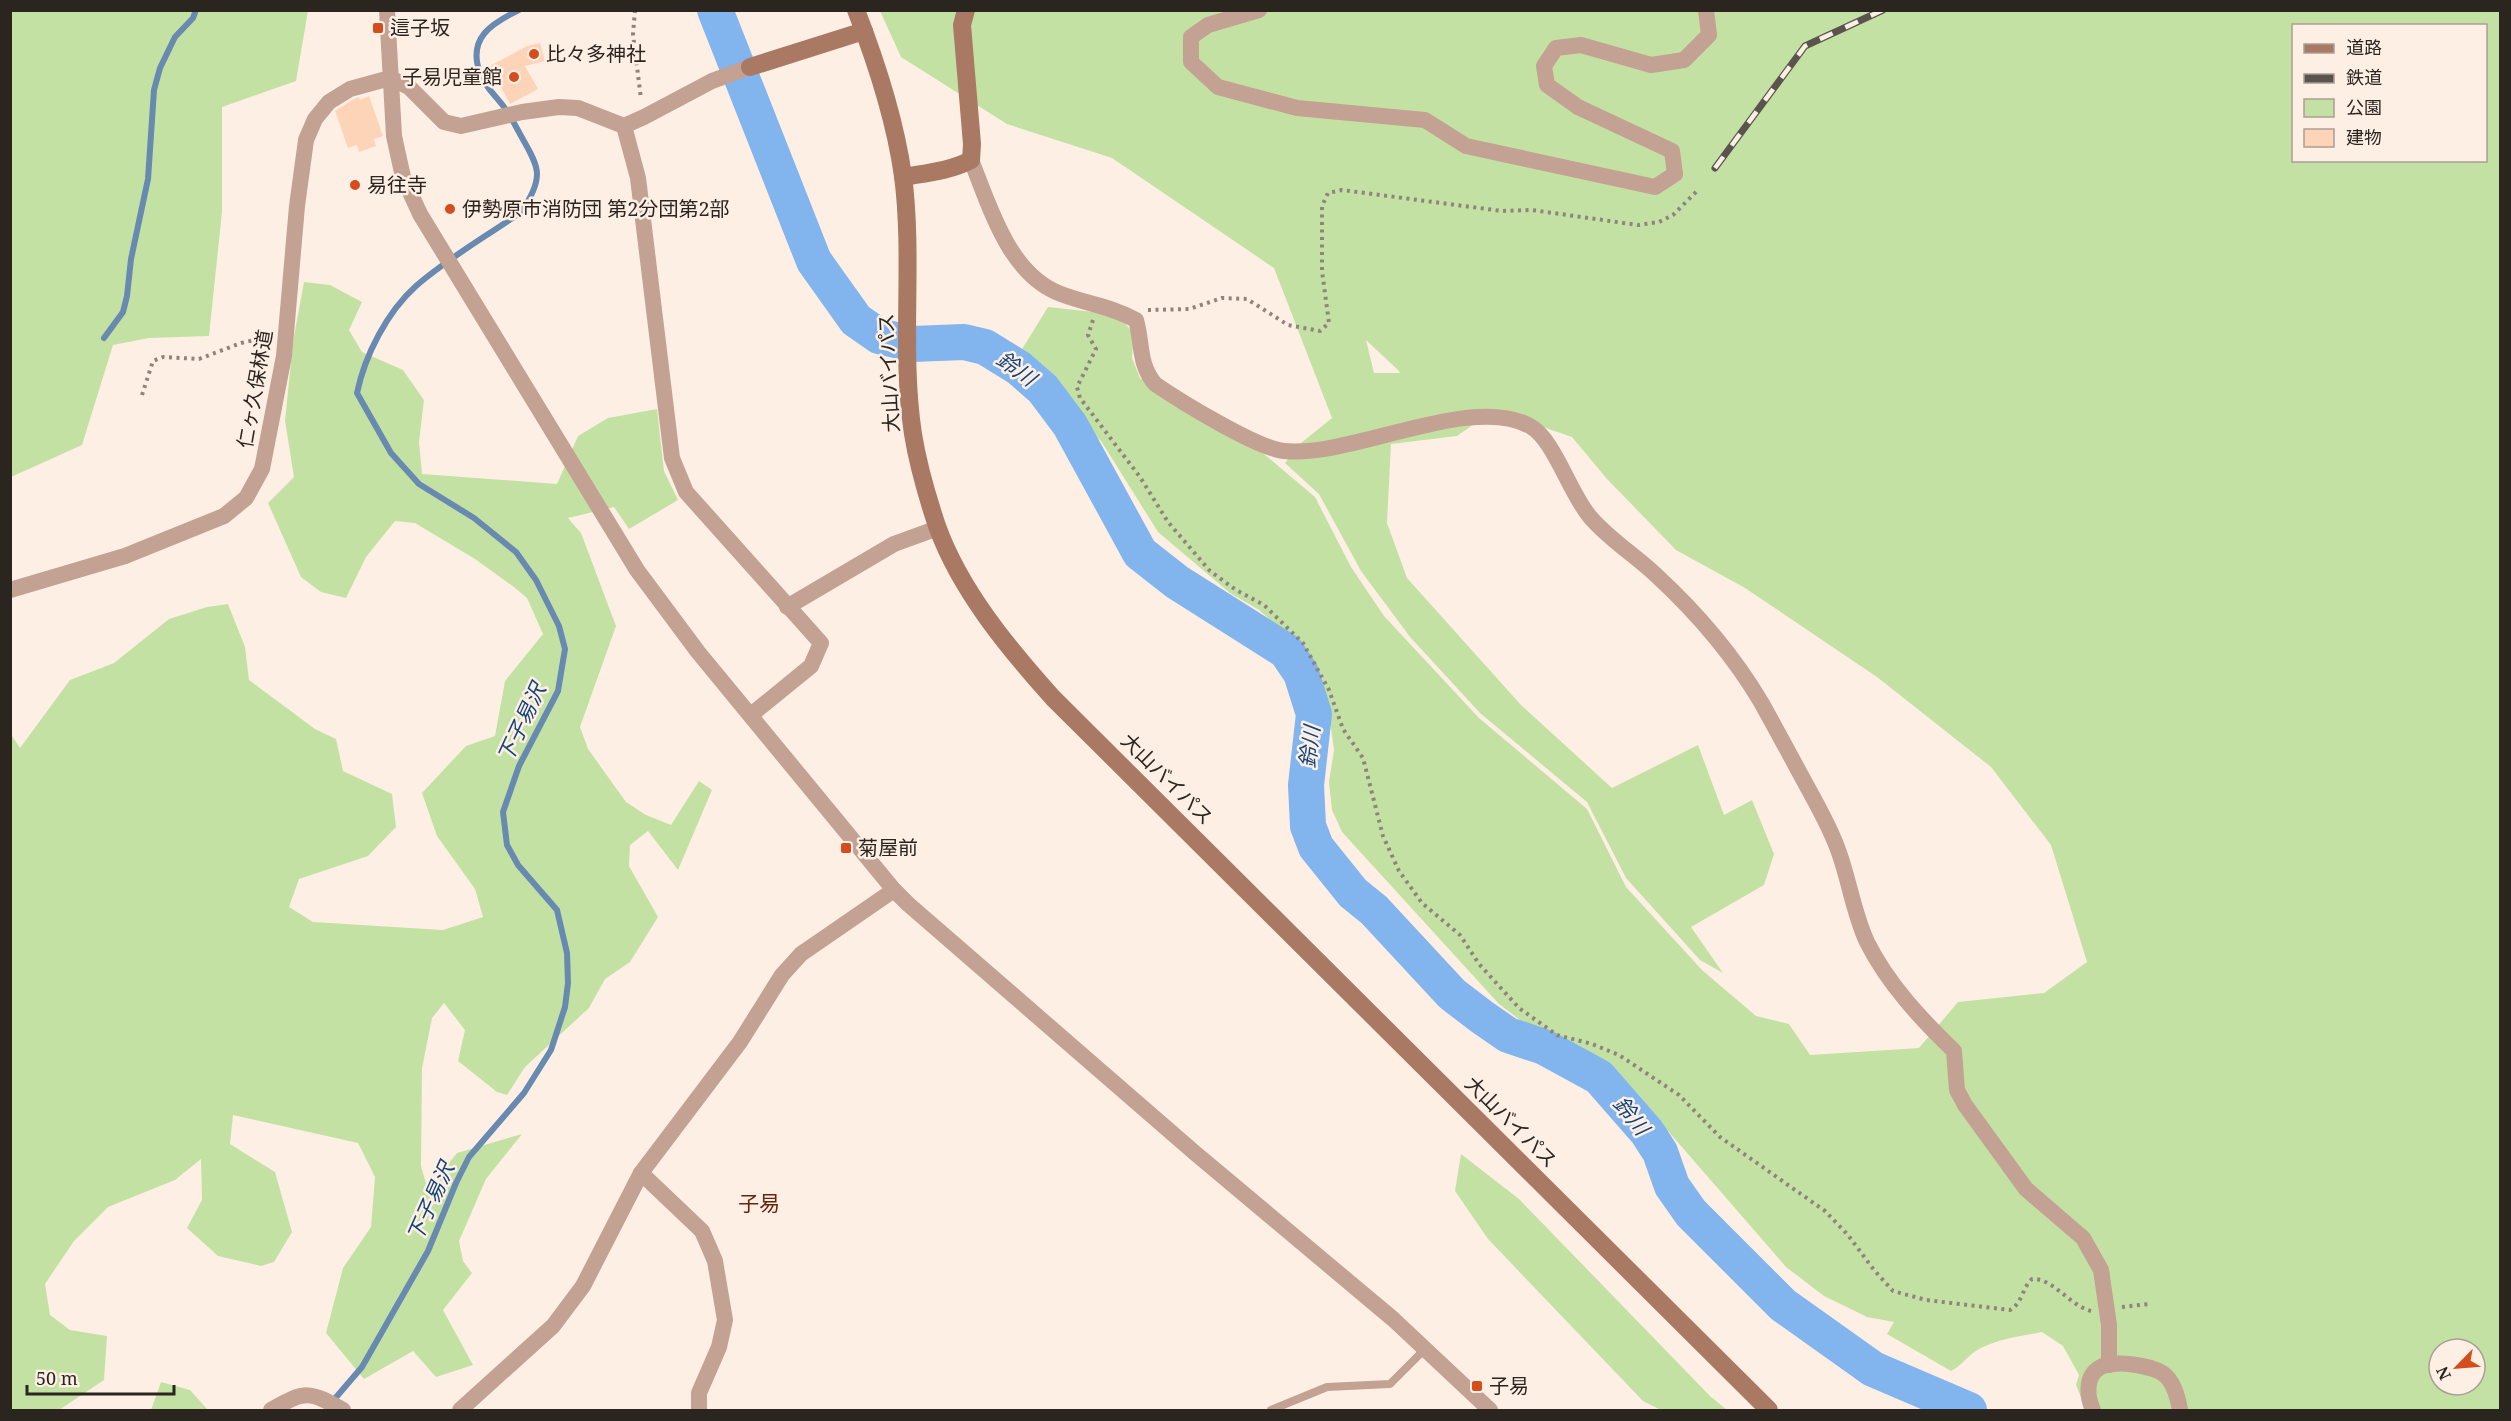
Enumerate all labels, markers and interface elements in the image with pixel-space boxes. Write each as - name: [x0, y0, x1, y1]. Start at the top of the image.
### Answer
- place label: 這子坂: [390, 14, 450, 41]
- marker: 這子坂: [371, 21, 385, 35]
- legend: [2292, 24, 2487, 162]
- text: 道路: [2346, 35, 2382, 59]
- place label: 比々多神社: [546, 40, 646, 67]
- marker: 比々多神社: [527, 47, 541, 61]
- place label: 子易児童館: [402, 63, 502, 90]
- text: 鉄道: [2346, 65, 2382, 89]
- marker: 子易児童館: [507, 70, 521, 84]
- text: 公園: [2346, 95, 2382, 119]
- text: 建物: [2346, 125, 2382, 149]
- place label: 易往寺: [367, 171, 427, 198]
- marker: 易往寺: [348, 178, 362, 192]
- place label: 伊勢原市消防団 第2分団第2部: [462, 195, 730, 222]
- marker: 伊勢原市消防団 第2分団第2部: [443, 202, 457, 216]
- street label: 大山バイパス: [872, 313, 905, 433]
- street label: 仁ヶ久保林道: [231, 327, 278, 450]
- water label: 鈴川: [991, 345, 1043, 393]
- water label: 下子易沢: [491, 676, 553, 767]
- water label: 鈴川: [1293, 722, 1326, 769]
- street label: 大山バイパス: [1116, 727, 1219, 830]
- place label: 菊屋前: [858, 834, 918, 861]
- marker: 菊屋前: [839, 841, 853, 855]
- street label: 大山バイパス: [1460, 1070, 1563, 1173]
- water label: 鈴川: [1608, 1090, 1657, 1142]
- water label: 下子易沢: [400, 1155, 461, 1246]
- district label: 子易: [738, 1189, 780, 1217]
- north arrow: [2427, 1337, 2487, 1397]
- scale bar: [27, 1358, 174, 1396]
- text: N: [2431, 1363, 2456, 1384]
- text: 50 m: [36, 1366, 78, 1390]
- place label: 子易: [1489, 1372, 1529, 1399]
- marker: 子易: [1470, 1379, 1484, 1393]

